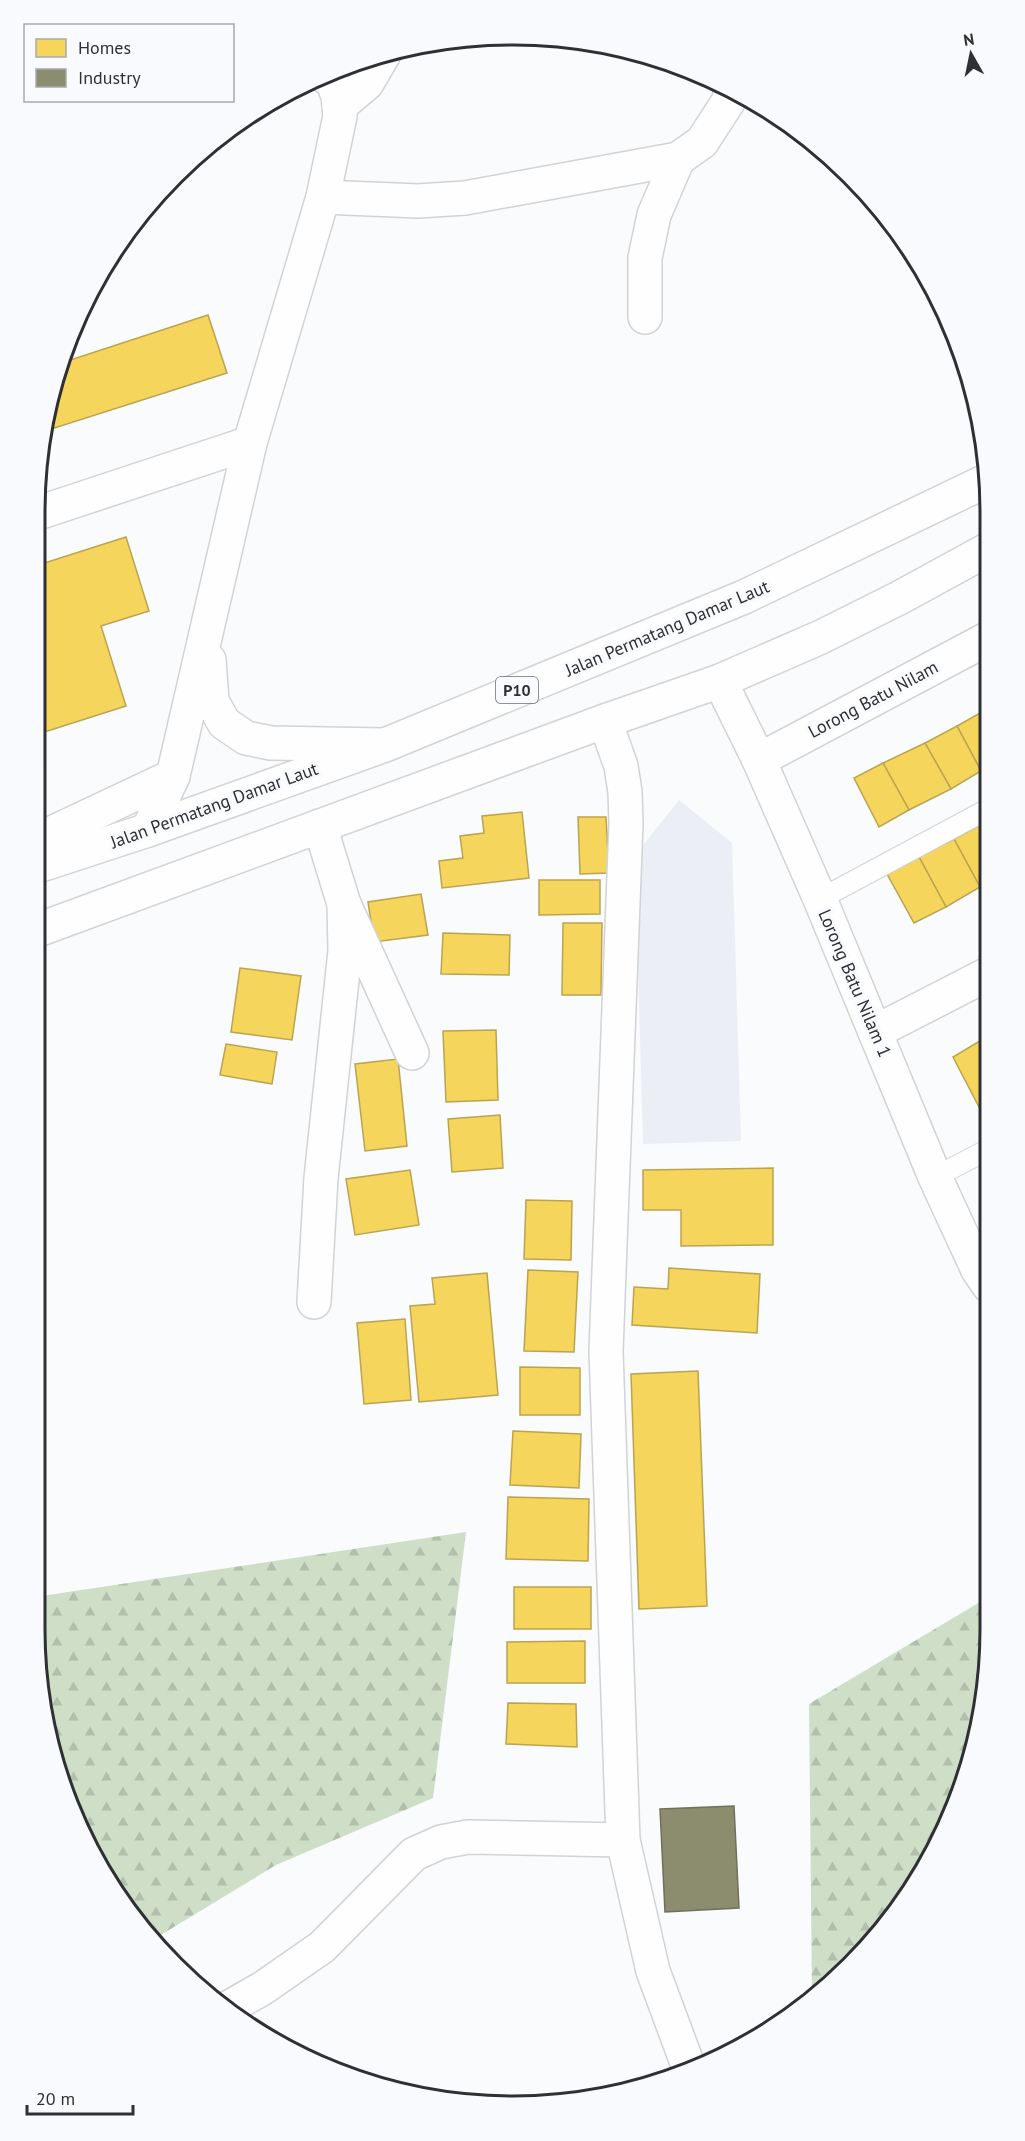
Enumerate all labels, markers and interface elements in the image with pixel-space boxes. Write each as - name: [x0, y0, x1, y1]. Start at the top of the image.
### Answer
- legend: [24, 24, 234, 102]
- north arrow: [941, 24, 1001, 84]
- text: N: [962, 28, 975, 50]
- text: Homes: [78, 36, 131, 59]
- text: Industry: [78, 66, 141, 89]
- street label: Jalan Permatang Damar Laut: [561, 575, 772, 682]
- street label: Lorong Batu Nilam: [804, 655, 942, 743]
- road number: P10: [496, 677, 538, 703]
- street label: Jalan Permatang Damar Laut: [106, 757, 321, 854]
- street label: Lorong Batu Nilam 1: [813, 906, 897, 1060]
- scale bar: [27, 2078, 134, 2116]
- text: 20 m: [36, 2087, 75, 2110]

